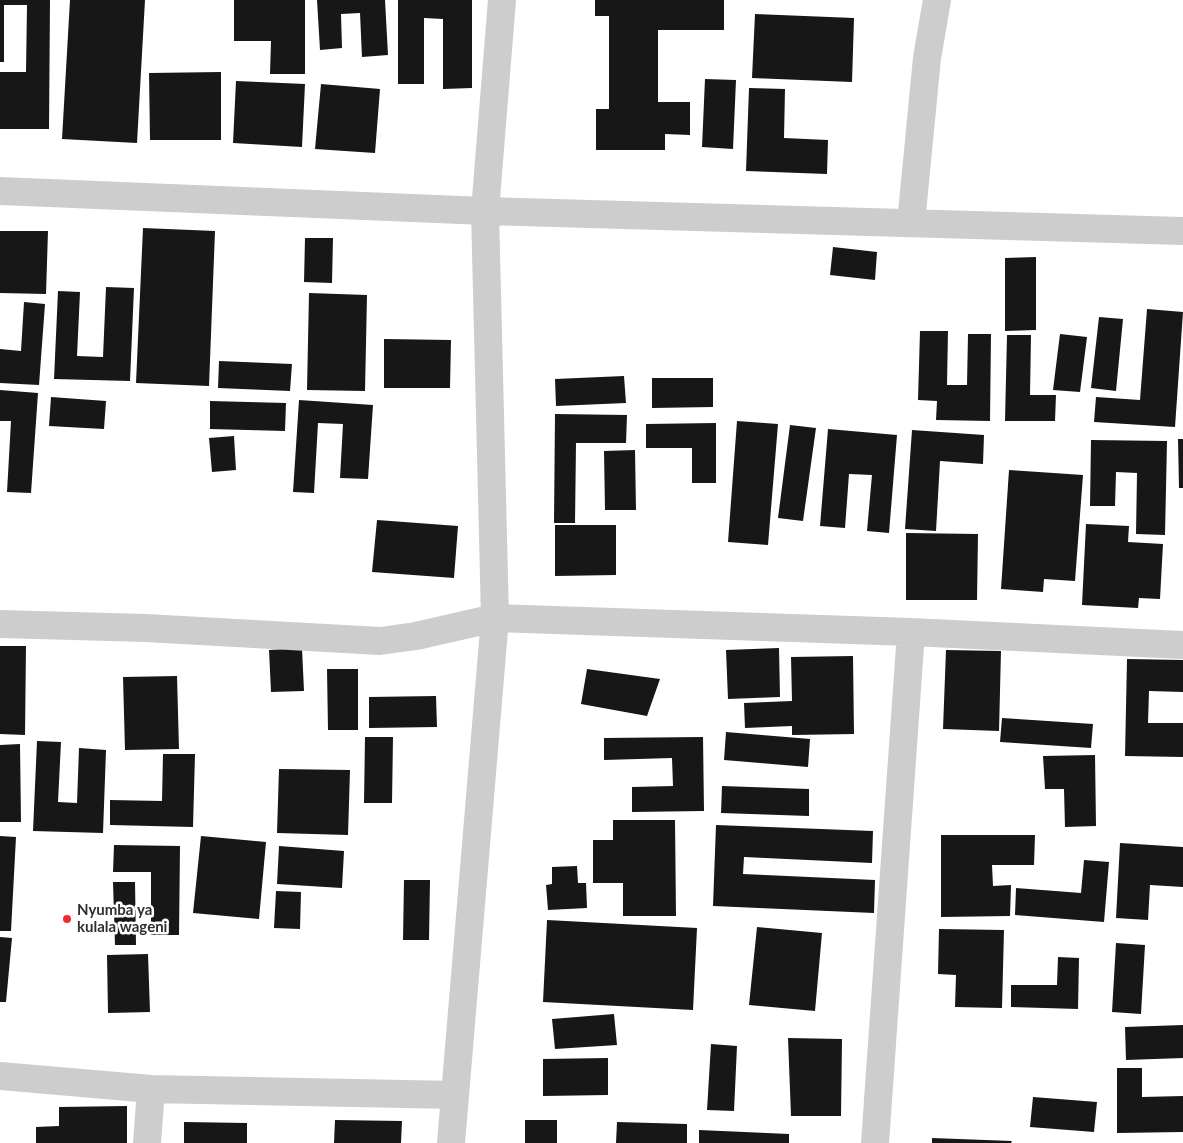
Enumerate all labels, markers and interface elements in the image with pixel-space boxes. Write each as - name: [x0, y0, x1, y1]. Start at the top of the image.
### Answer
- place label: Nyumba ya kulala wageni: [77, 901, 167, 936]
- marker: Nyumba ya kulala wageni: [61, 913, 73, 925]

